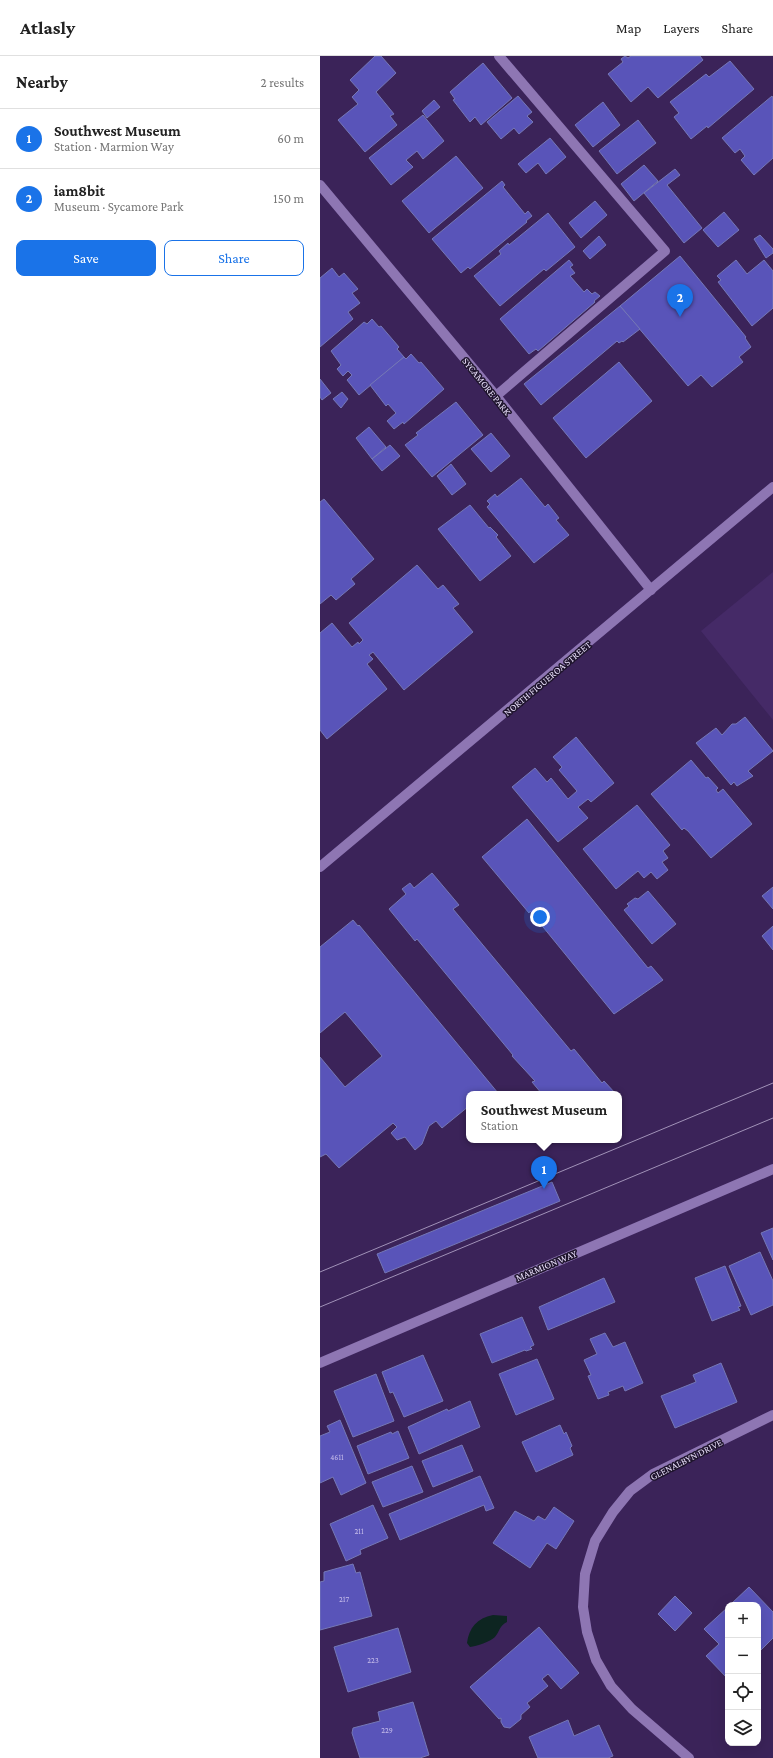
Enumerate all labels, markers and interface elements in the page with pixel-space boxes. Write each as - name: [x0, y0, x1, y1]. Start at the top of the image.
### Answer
- text: Atlasly: [20, 17, 75, 38]
- text: Map: [616, 20, 641, 36]
- text: Layers: [663, 20, 700, 36]
- text: Share: [722, 20, 753, 36]
- text: Nearby: [16, 73, 68, 92]
- text: 2 results: [261, 75, 304, 90]
- text: Southwest Museum: [54, 123, 181, 139]
- text: 1: [27, 131, 31, 146]
- text: 60 m: [277, 131, 304, 146]
- text: Station · Marmion Way: [54, 139, 174, 154]
- text: iam8bit: [54, 183, 105, 199]
- text: 2: [26, 191, 32, 206]
- text: 150 m: [273, 191, 304, 206]
- text: Museum · Sycamore Park: [54, 199, 184, 214]
- button: Save: [16, 240, 156, 276]
- button: Share: [164, 240, 304, 276]
- pin: 2: [667, 284, 693, 317]
- street label: SYCAMORE PARK: [460, 355, 513, 417]
- street label: NORTH FIGUEROA STREET: [502, 638, 594, 718]
- your location: [530, 907, 550, 927]
- popup: [466, 1091, 622, 1143]
- text: Southwest Museum: [481, 1102, 607, 1118]
- text: Station: [481, 1118, 518, 1133]
- pin: 1: [531, 1156, 557, 1189]
- street label: MARMION WAY: [514, 1247, 579, 1283]
- street label: GLENALBYN DRIVE: [648, 1436, 725, 1482]
- house number: 4611: [330, 1453, 344, 1462]
- house number: 211: [354, 1527, 364, 1536]
- house number: 217: [339, 1595, 349, 1604]
- map controls: [725, 1602, 761, 1746]
- button: +: [725, 1602, 761, 1638]
- button: −: [725, 1638, 761, 1674]
- house number: 223: [367, 1656, 379, 1665]
- button: locate: [725, 1674, 761, 1710]
- button: layers: [725, 1710, 761, 1746]
- house number: 229: [381, 1726, 393, 1735]

